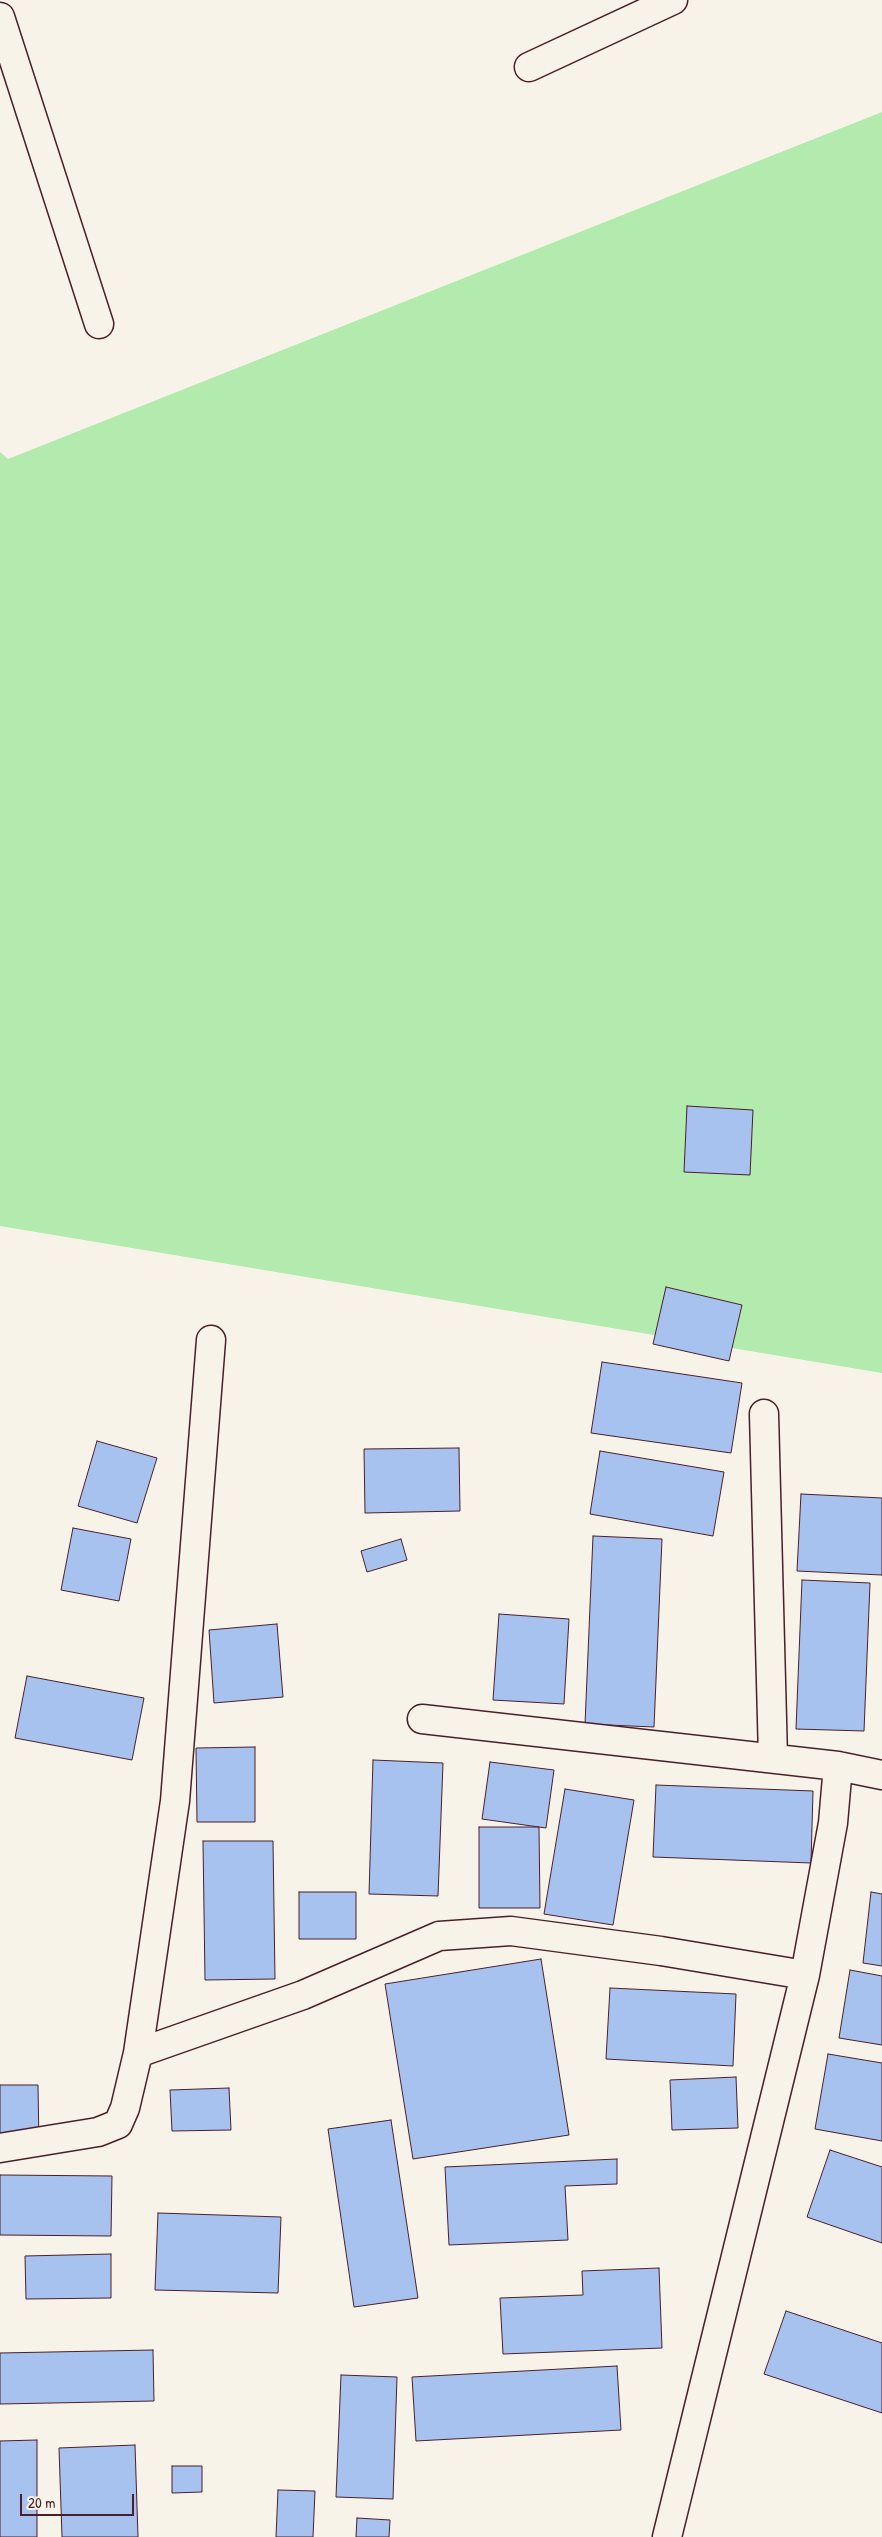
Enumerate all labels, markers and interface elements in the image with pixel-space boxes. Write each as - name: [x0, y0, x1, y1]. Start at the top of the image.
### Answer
- scale bar: [22, 2484, 136, 2516]
- text: 20 m: [28, 2492, 55, 2513]

